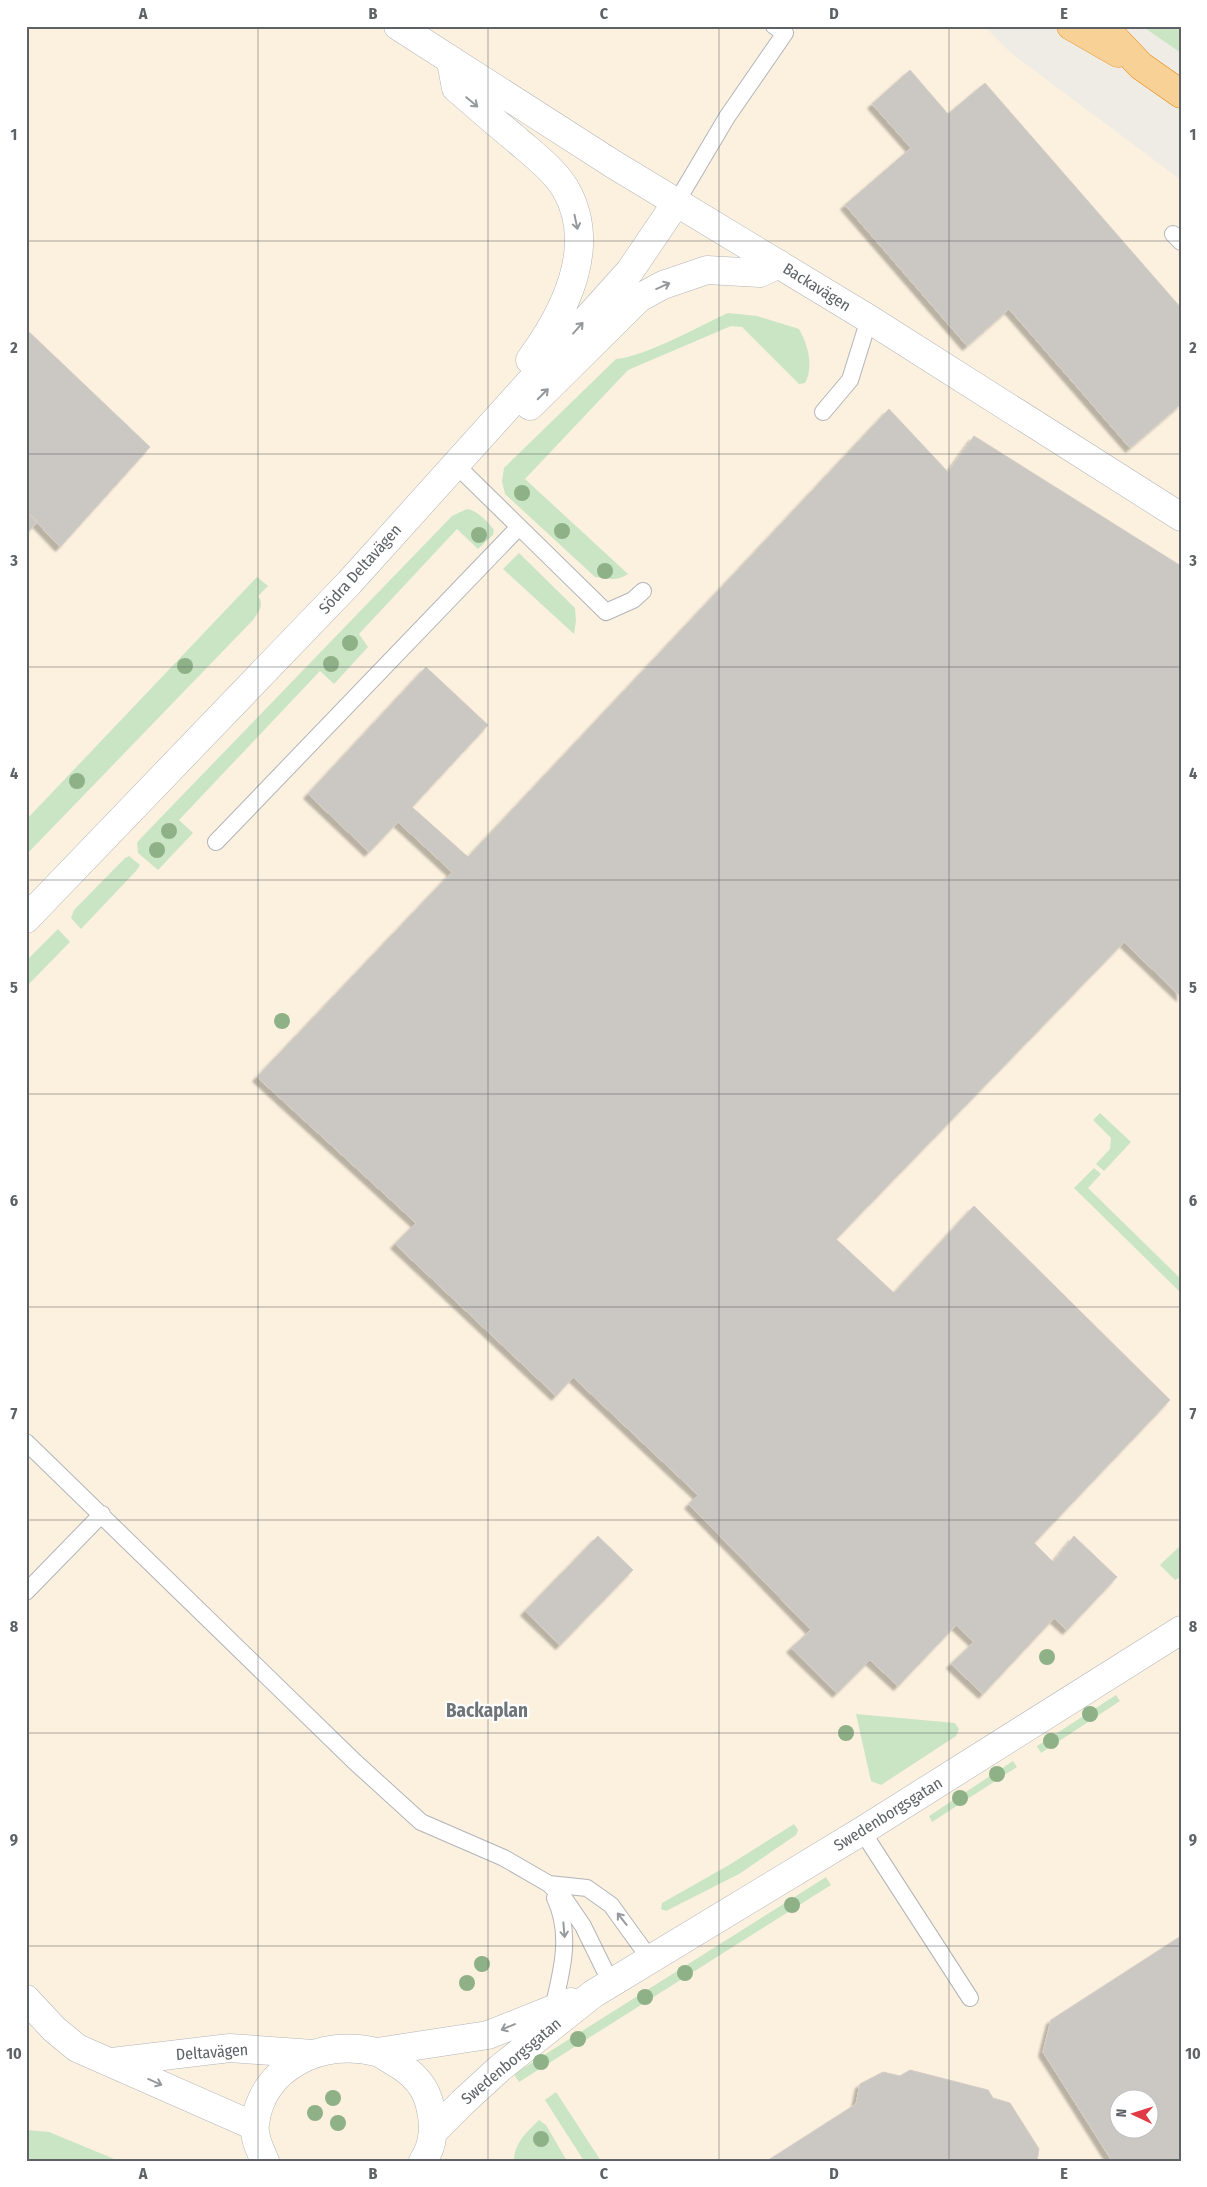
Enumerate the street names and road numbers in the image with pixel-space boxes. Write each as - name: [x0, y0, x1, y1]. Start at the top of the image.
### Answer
- street label: Backavägen: [780, 259, 854, 315]
- street label: Södra Deltavägen: [315, 520, 405, 618]
- street label: Swedenborgsgatan: [830, 1773, 946, 1855]
- street label: Swedenborgsgatan: [457, 2014, 565, 2108]
- street label: Deltavägen: [175, 2040, 249, 2064]

